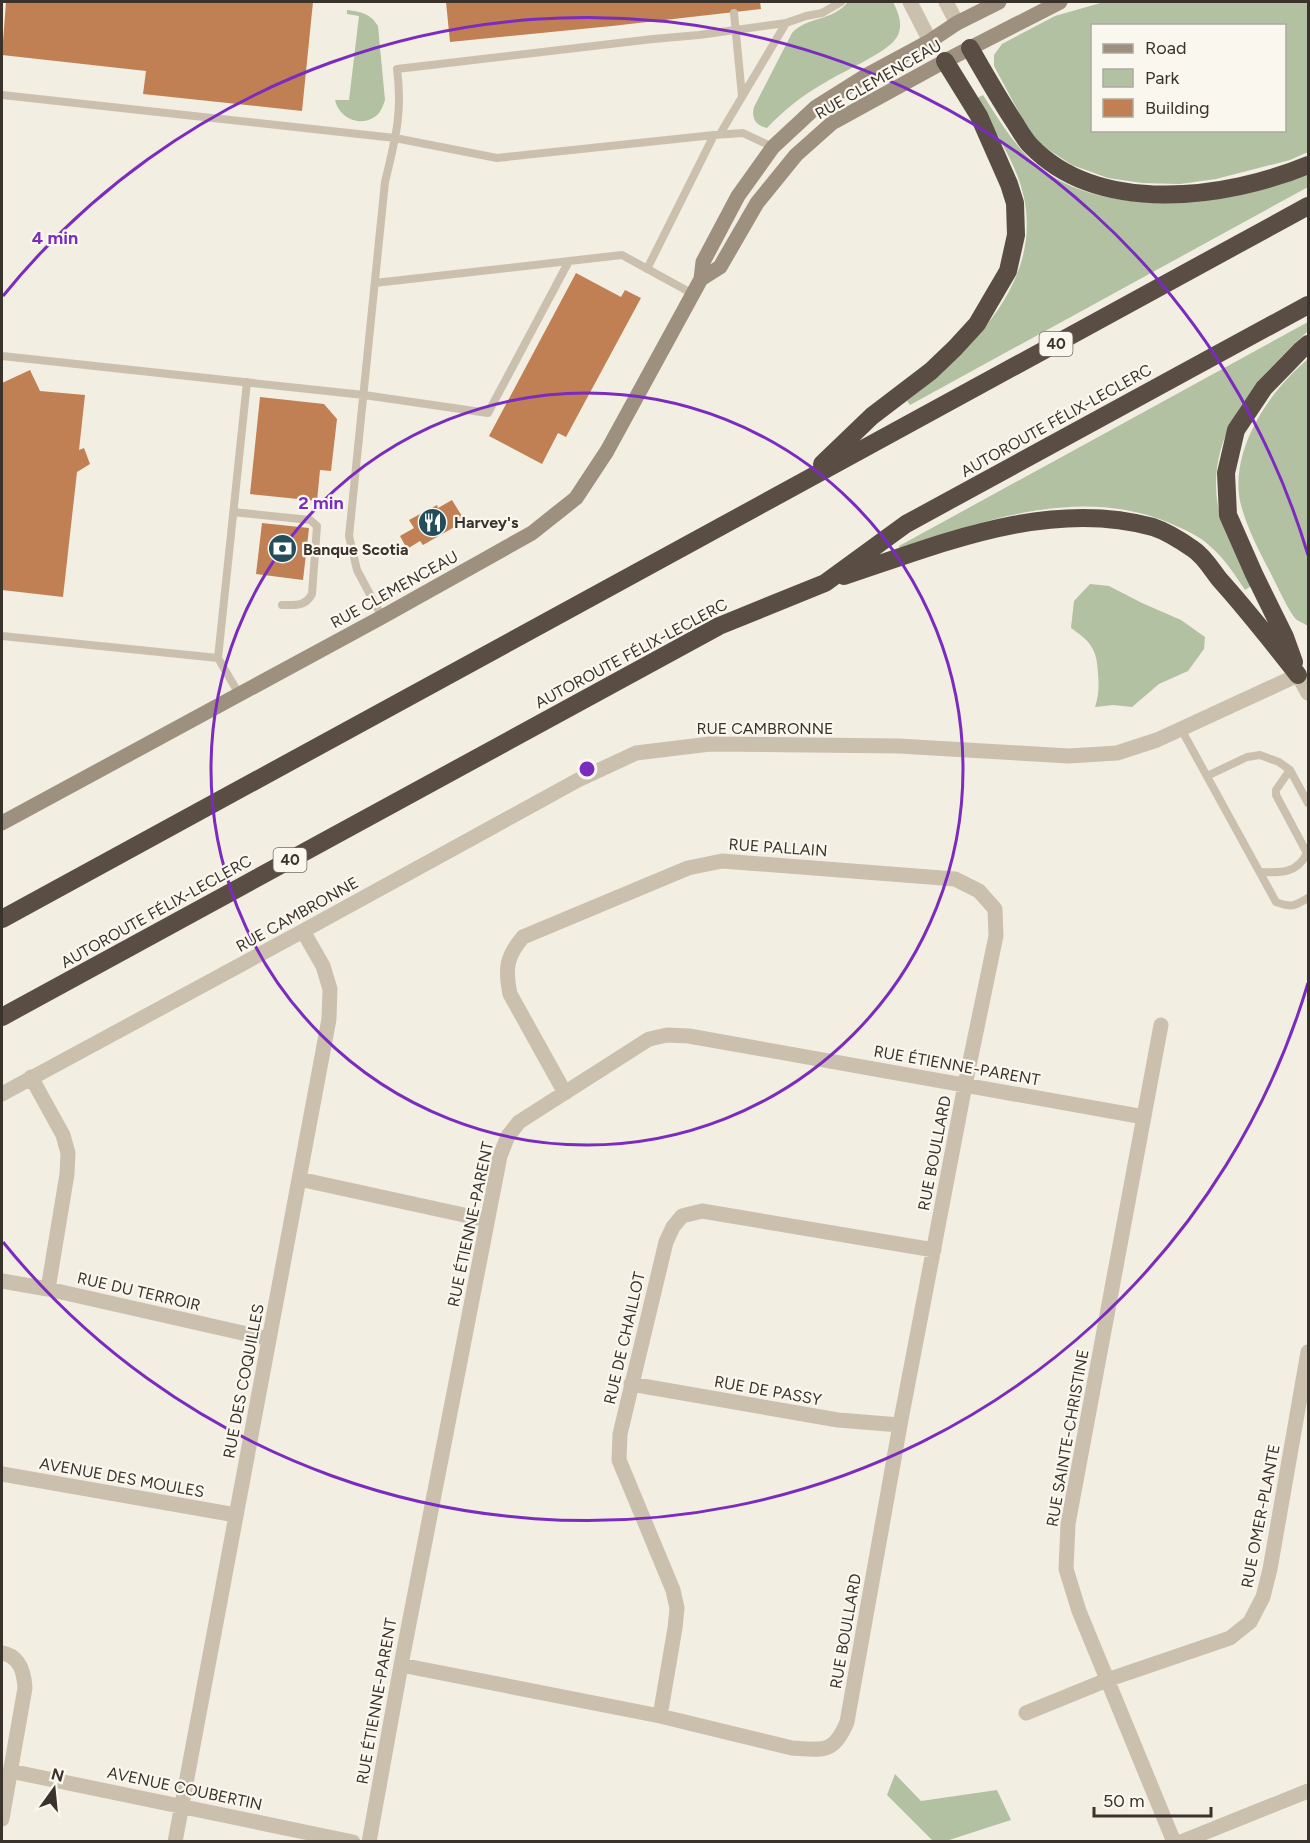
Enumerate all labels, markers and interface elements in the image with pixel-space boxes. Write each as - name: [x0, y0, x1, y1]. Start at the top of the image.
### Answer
- legend: [1091, 24, 1286, 132]
- street label: RUE CLEMENCEAU: [812, 36, 945, 123]
- text: Road: [1145, 37, 1186, 59]
- text: Park: [1145, 67, 1180, 89]
- text: Building: [1145, 97, 1210, 119]
- text: 4 min: [32, 227, 78, 249]
- road number: 40: [1040, 332, 1072, 356]
- street label: AUTOROUTE FÉLIX-LECLERC: [958, 360, 1155, 481]
- text: 2 min: [298, 492, 344, 514]
- restaurant icon: Harvey's: [417, 506, 449, 538]
- place label: Harvey's: [454, 513, 519, 532]
- bank icon: Banque Scotia: [266, 533, 298, 565]
- place label: Banque Scotia: [303, 540, 409, 559]
- street label: RUE CLEMENCEAU: [327, 547, 461, 632]
- street label: AUTOROUTE FÉLIX-LECLERC: [532, 595, 731, 712]
- street label: RUE CAMBRONNE: [696, 719, 834, 738]
- centre of rings: [577, 759, 597, 779]
- street label: RUE PALLAIN: [728, 835, 828, 860]
- road number: 40: [274, 848, 306, 872]
- street label: AUTOROUTE FÉLIX-LECLERC: [58, 851, 255, 972]
- street label: RUE CAMBRONNE: [233, 873, 362, 956]
- street label: RUE ÉTIENNE-PARENT: [872, 1042, 1042, 1090]
- street label: RUE BOULLARD: [914, 1094, 955, 1212]
- street label: RUE ÉTIENNE-PARENT: [444, 1140, 497, 1309]
- street label: RUE DU TERROIR: [75, 1268, 202, 1315]
- street label: RUE DE CHAILLOT: [600, 1270, 649, 1406]
- street label: RUE DES COQUILLES: [219, 1302, 268, 1460]
- street label: RUE SAINTE-CHRISTINE: [1043, 1348, 1092, 1528]
- street label: RUE DE PASSY: [713, 1372, 823, 1409]
- street label: RUE OMER-PLANTE: [1237, 1443, 1284, 1590]
- street label: AVENUE DES MOULES: [38, 1454, 206, 1501]
- street label: RUE BOULLARD: [826, 1572, 865, 1690]
- street label: RUE ÉTIENNE-PARENT: [353, 1616, 401, 1786]
- north arrow: [24, 1759, 84, 1819]
- street label: AVENUE COUBERTIN: [106, 1763, 264, 1814]
- text: N: [49, 1764, 66, 1786]
- scale bar: [1094, 1780, 1211, 1818]
- text: 50 m: [1103, 1790, 1145, 1812]

